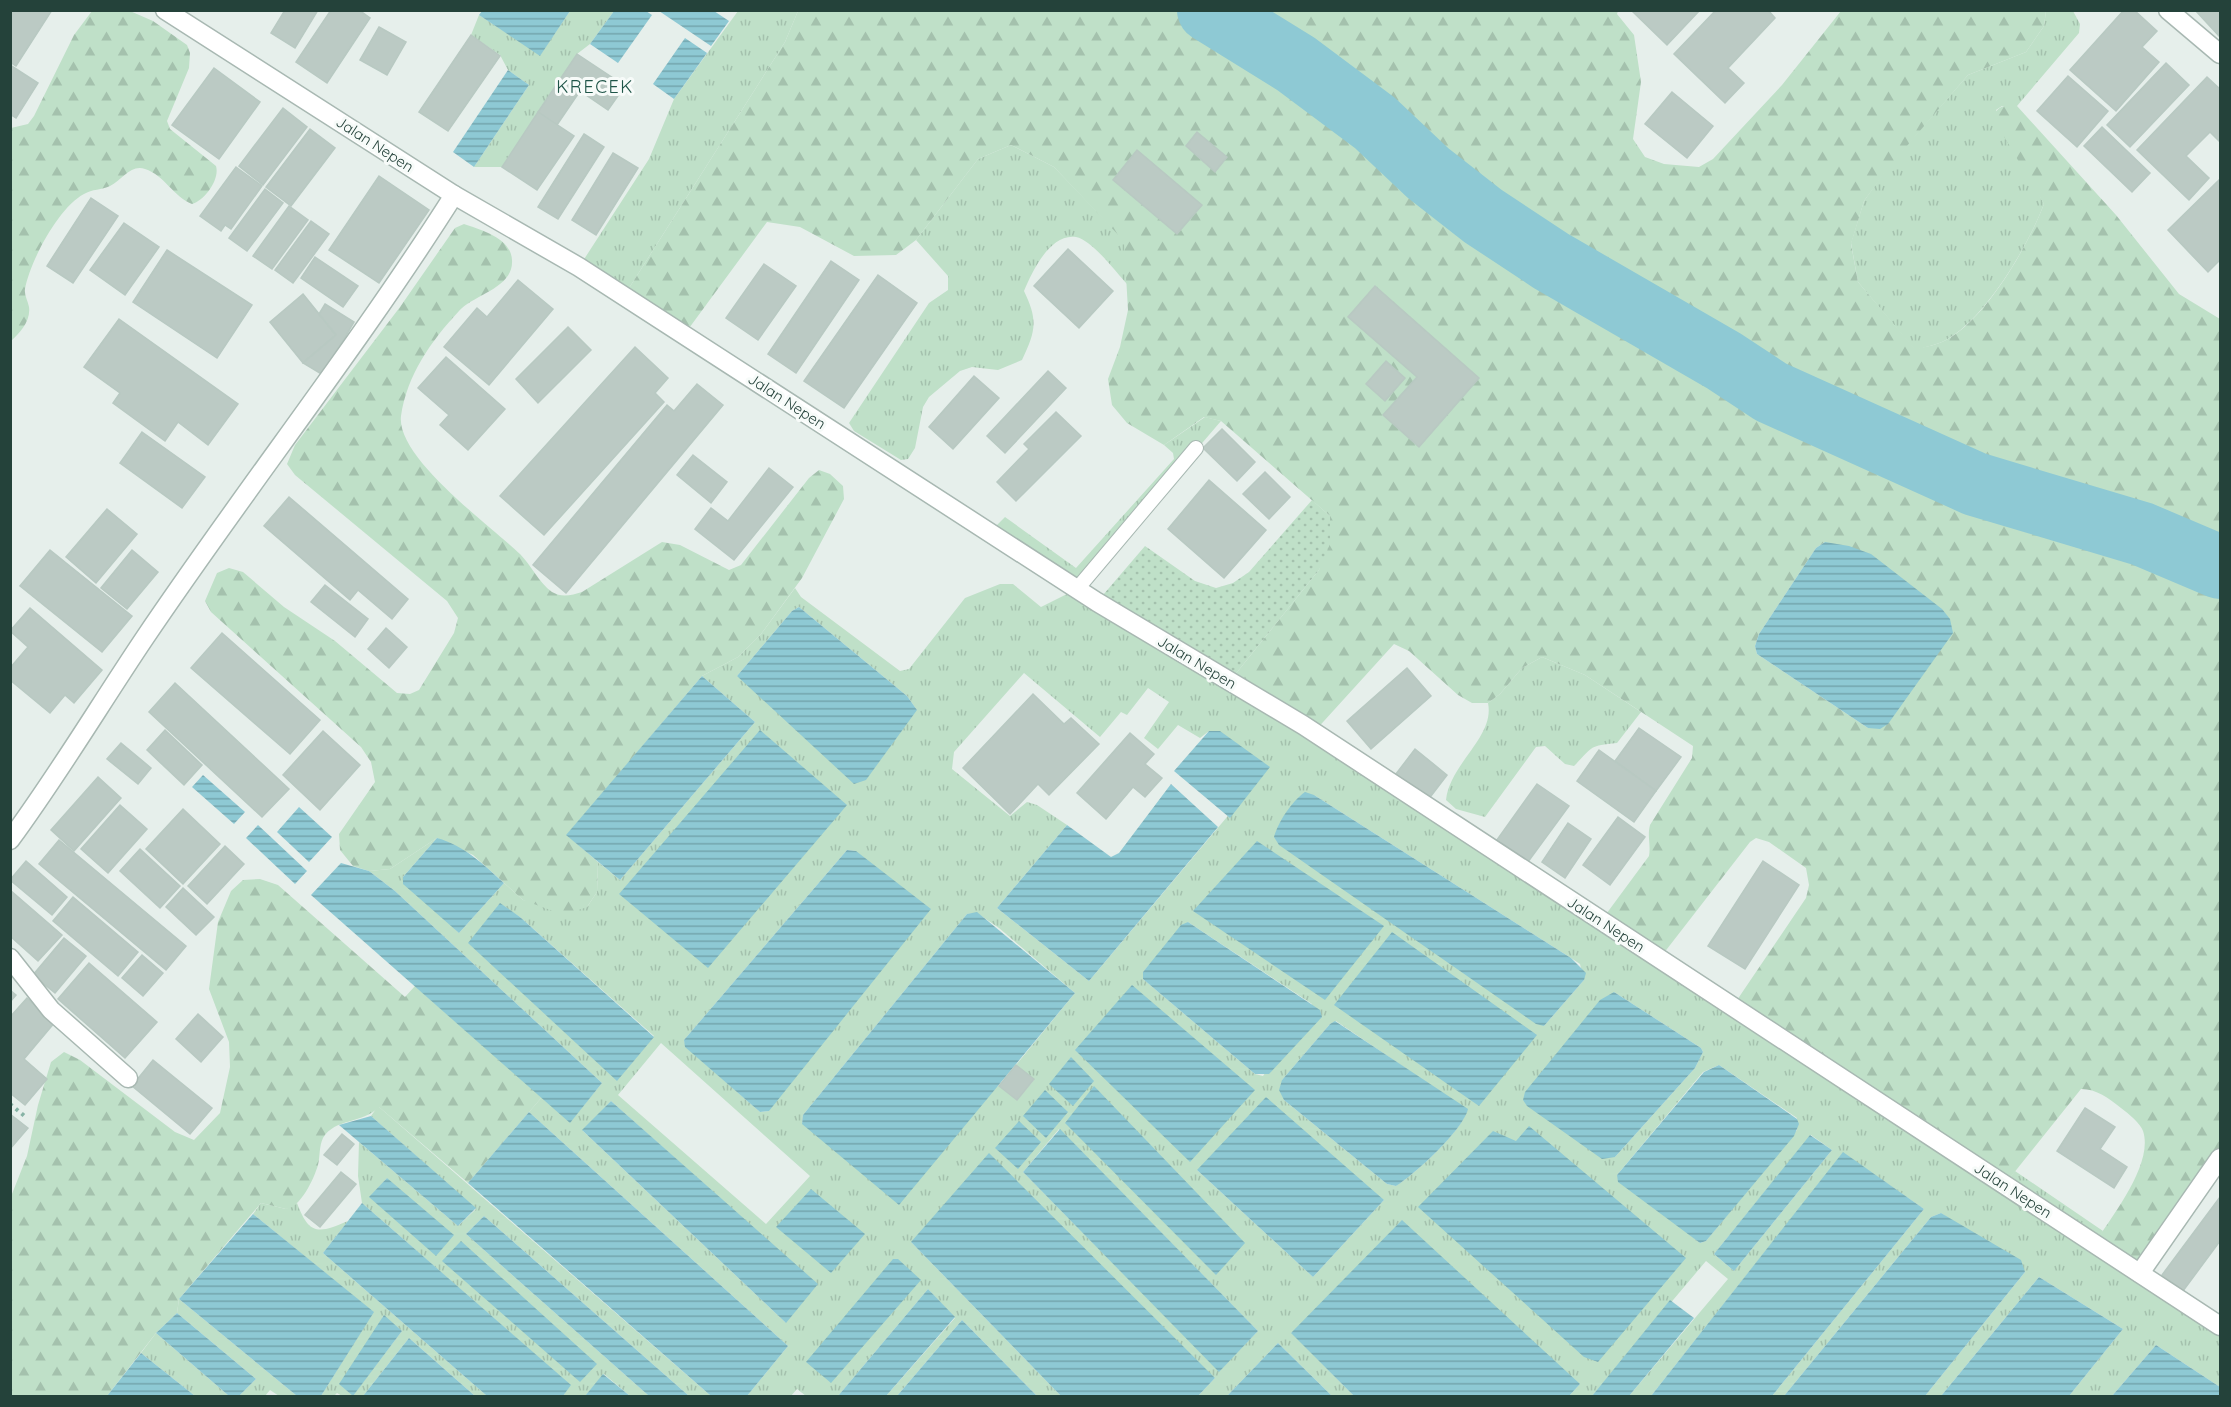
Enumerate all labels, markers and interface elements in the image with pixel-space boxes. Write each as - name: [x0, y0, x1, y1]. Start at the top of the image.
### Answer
- district label: KRECEK: [556, 75, 634, 98]
- street label: Jalan Nepen: [333, 112, 417, 176]
- street label: Jalan Nepen: [745, 369, 829, 433]
- street label: Jalan Nepen: [1154, 631, 1240, 693]
- street label: Jalan Nepen: [1564, 892, 1648, 956]
- street label: Jalan Nepen: [1971, 1158, 2055, 1222]

